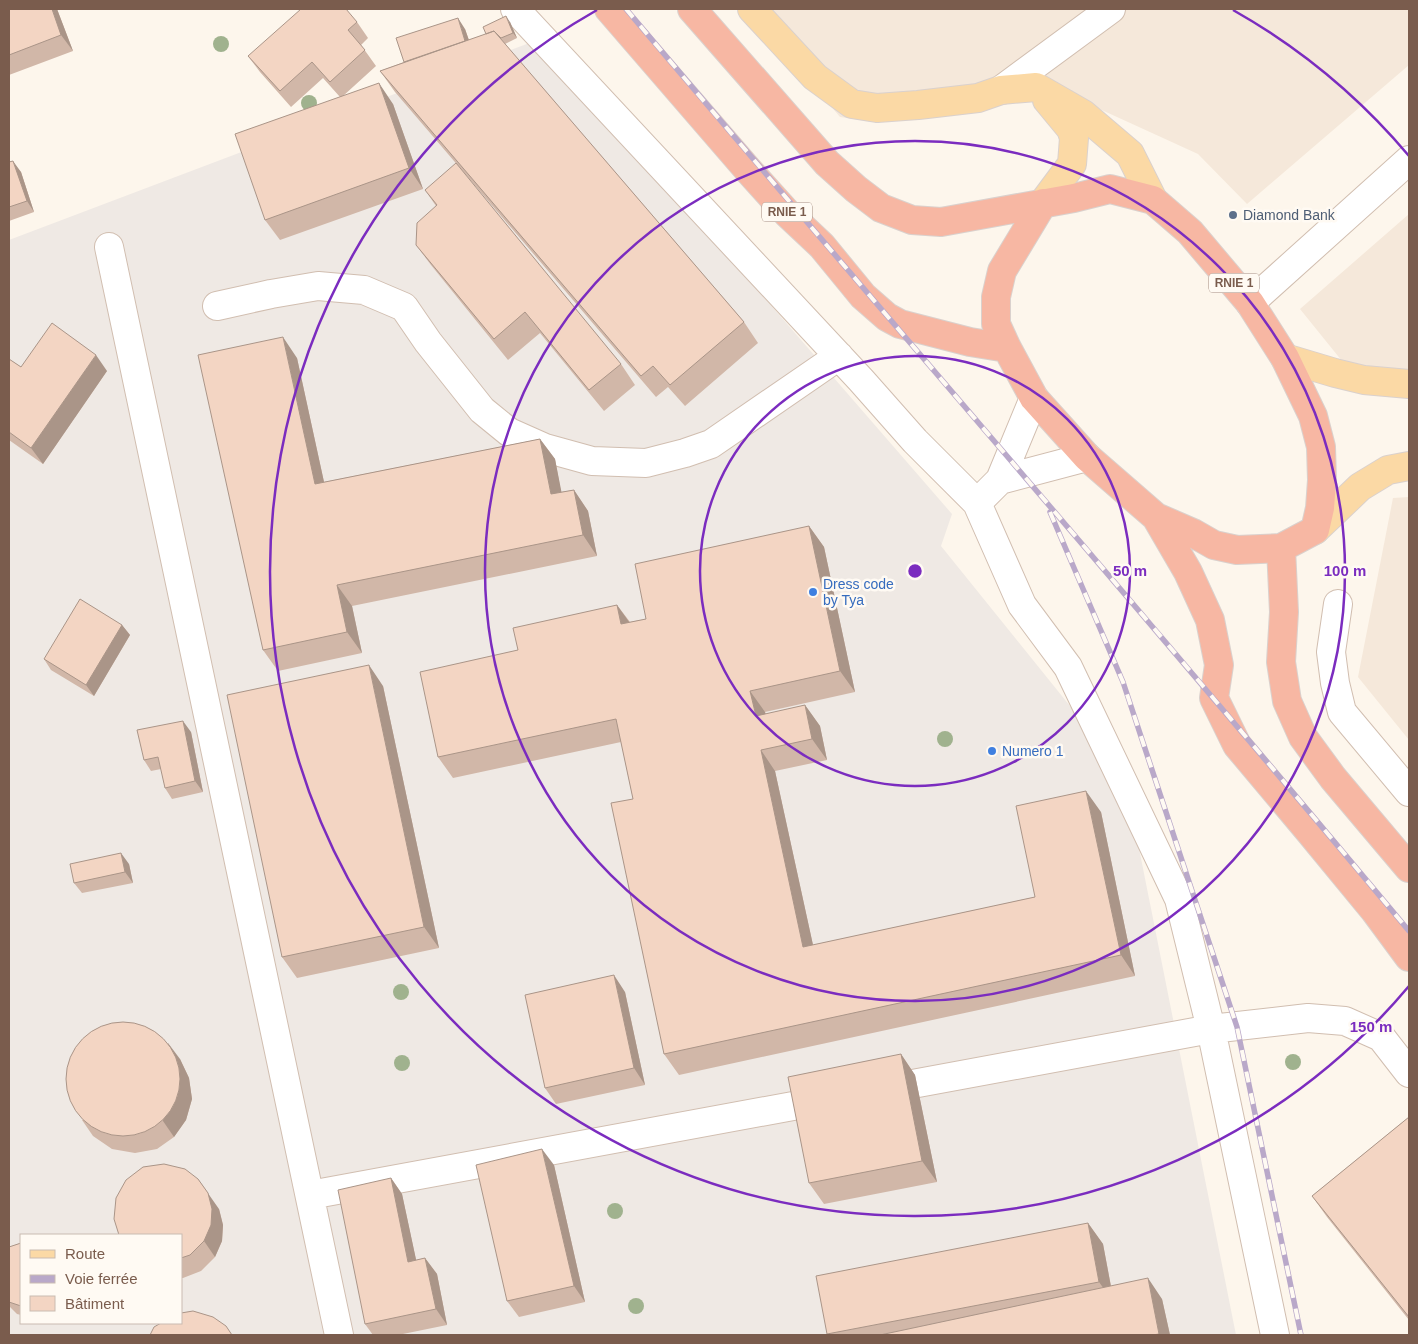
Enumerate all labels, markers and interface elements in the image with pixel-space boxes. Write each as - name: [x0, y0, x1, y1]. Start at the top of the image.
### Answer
- road number: RNIE 1: [762, 202, 812, 222]
- place label: Diamond Bank: [1243, 207, 1336, 223]
- marker: Diamond Bank: [1227, 209, 1239, 221]
- road number: RNIE 1: [1209, 274, 1259, 292]
- centre of rings: [906, 562, 924, 580]
- text: 50 m: [1113, 562, 1147, 579]
- text: 100 m: [1324, 562, 1366, 579]
- place label: Dress code by Tya: [823, 576, 894, 608]
- marker: Dress code by Tya: [807, 586, 819, 598]
- place label: Numero 1: [1002, 743, 1064, 759]
- marker: Numero 1: [986, 745, 998, 757]
- text: 150 m: [1350, 1018, 1392, 1035]
- legend: [20, 1234, 182, 1324]
- text: Route: [65, 1245, 105, 1262]
- text: Voie ferrée: [65, 1270, 138, 1287]
- text: Bâtiment: [65, 1295, 125, 1312]

